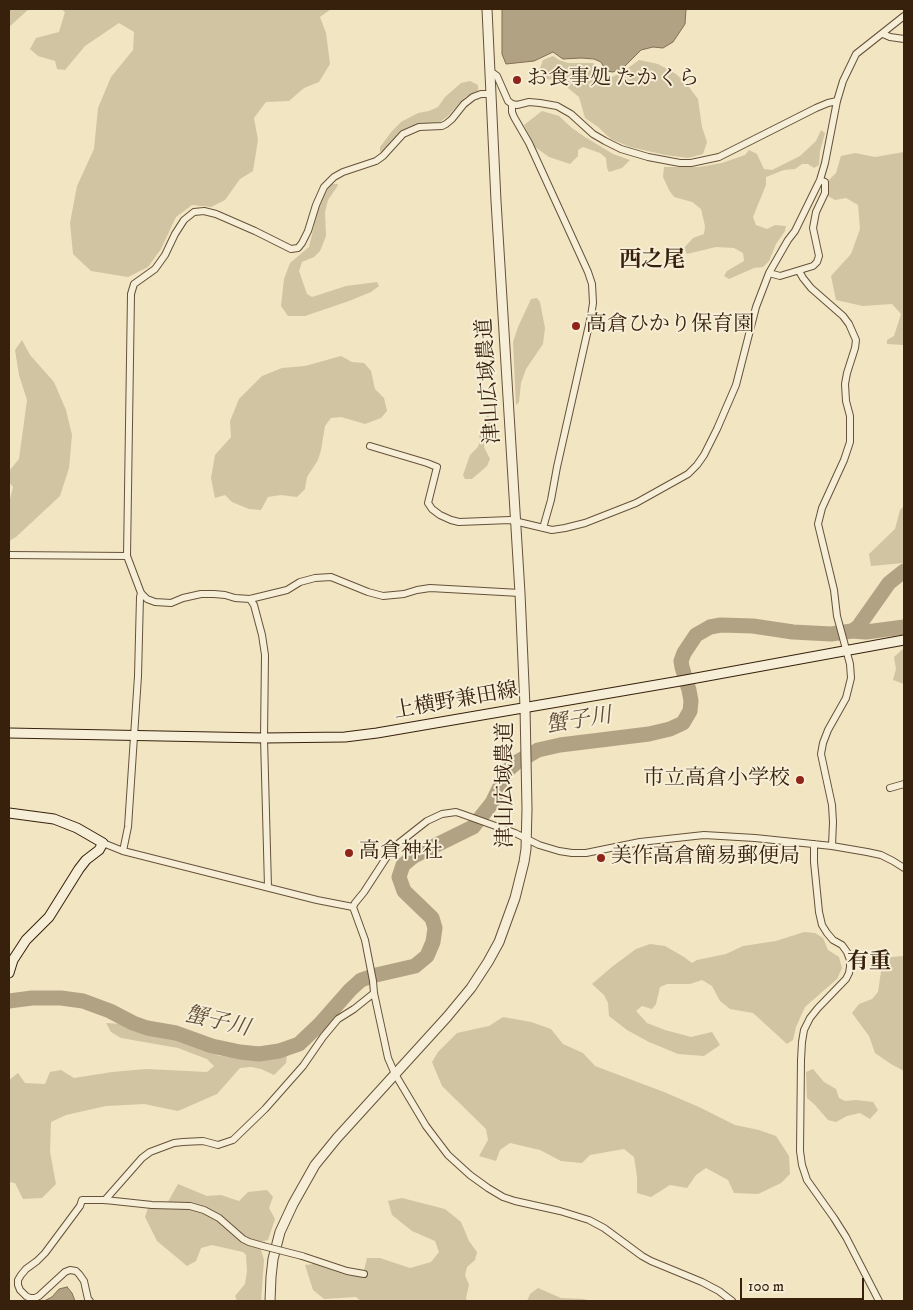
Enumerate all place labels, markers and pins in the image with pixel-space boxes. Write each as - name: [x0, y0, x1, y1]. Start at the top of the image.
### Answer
- place label: お食事処 たかくら: [527, 67, 700, 93]
- marker: お食事処 たかくら: [511, 74, 523, 86]
- place label: 高倉ひかり保育園: [586, 313, 754, 339]
- marker: 高倉ひかり保育園: [570, 320, 582, 332]
- place label: 市立高倉小学校: [643, 767, 790, 793]
- marker: 市立高倉小学校: [794, 774, 806, 786]
- place label: 高倉神社: [359, 840, 443, 866]
- place label: 美作高倉簡易郵便局: [611, 845, 800, 871]
- marker: 高倉神社: [343, 847, 355, 859]
- marker: 美作高倉簡易郵便局: [595, 852, 607, 864]

